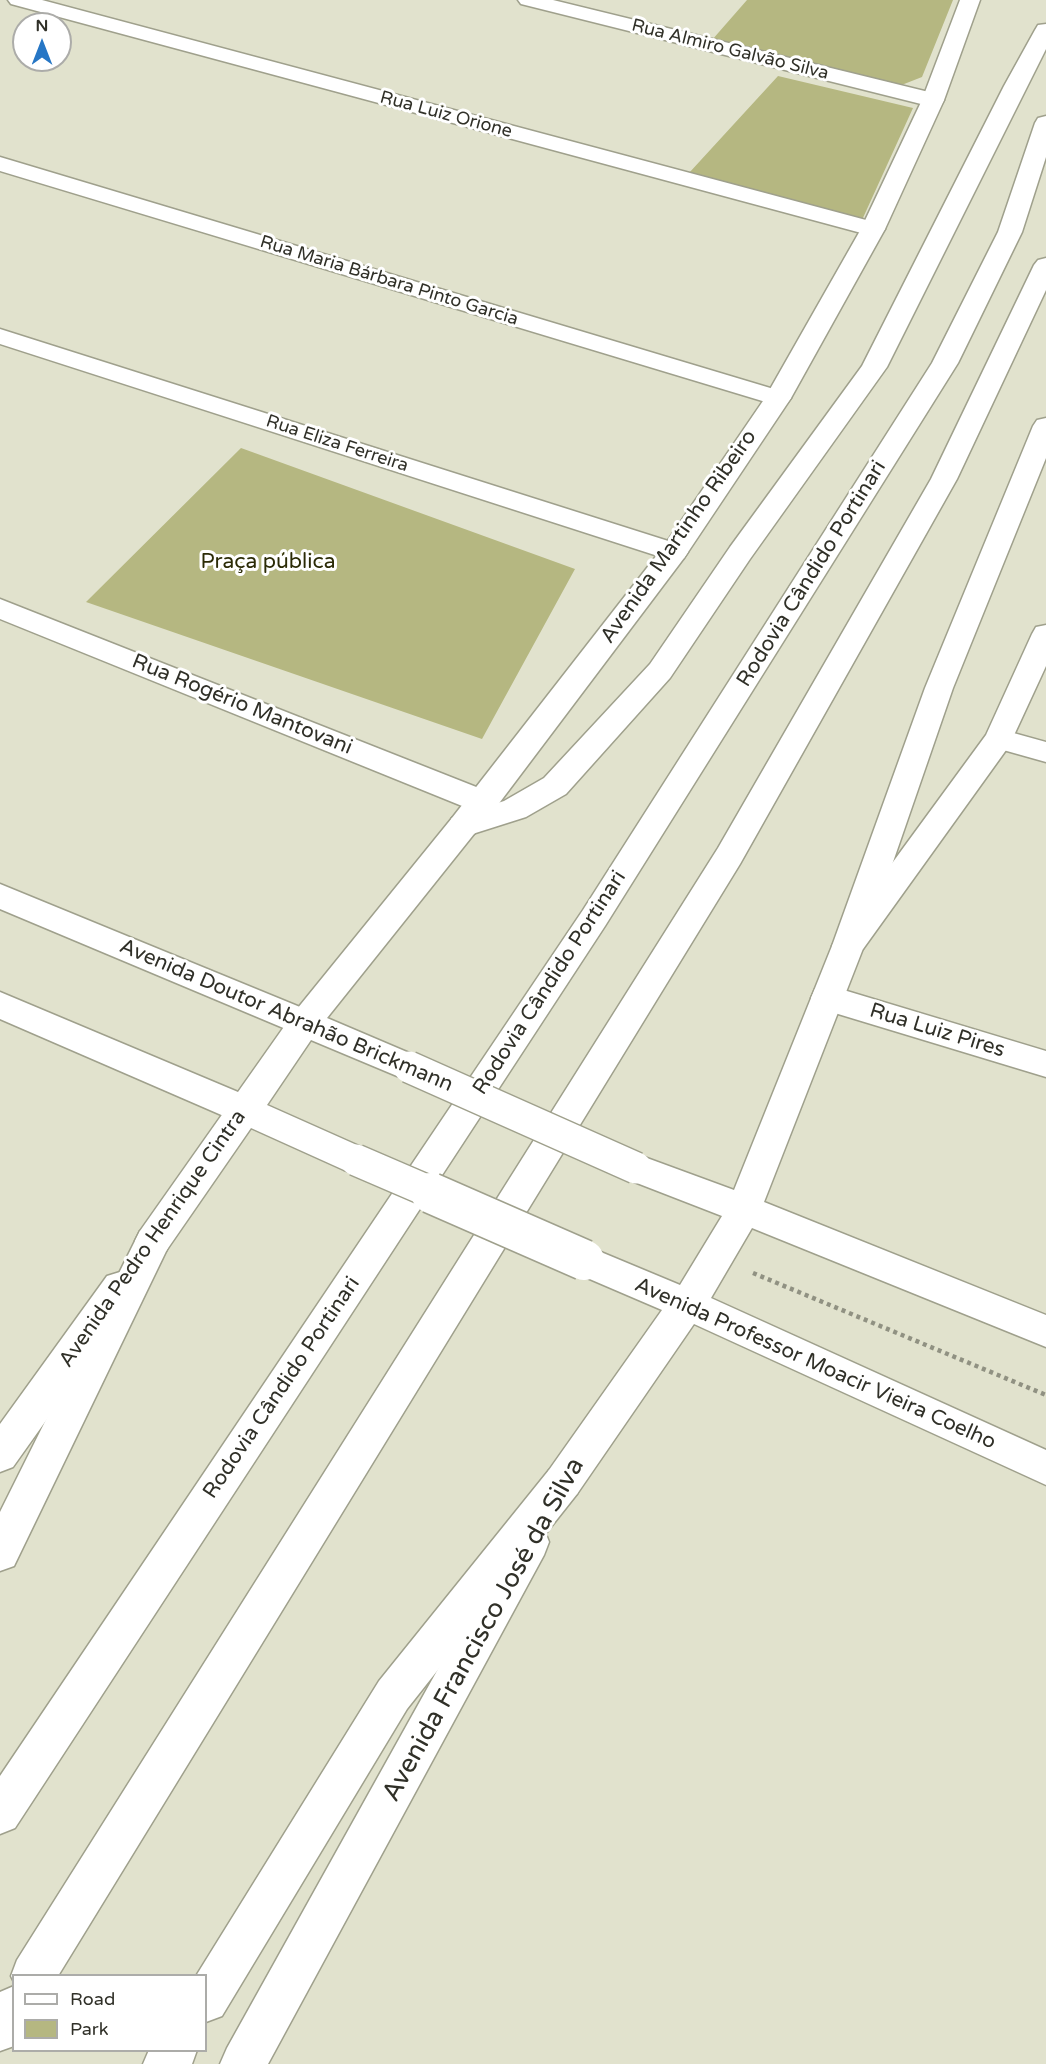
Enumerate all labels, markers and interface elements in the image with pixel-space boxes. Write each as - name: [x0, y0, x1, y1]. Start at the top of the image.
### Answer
- north arrow: [12, 12, 72, 72]
- street label: Rua Almiro Galvão Silva: [629, 15, 831, 85]
- text: N: [36, 16, 48, 36]
- street label: Rua Luiz Orione: [378, 87, 514, 143]
- street label: Rua Maria Bárbara Pinto Garcia: [257, 231, 521, 331]
- street label: Rua Eliza Ferreira: [263, 411, 411, 477]
- street label: Avenida Martinho Ribeiro: [596, 426, 762, 648]
- street label: Rodovia Cândido Portinari: [732, 456, 892, 692]
- park label: Praça pública: [201, 549, 335, 575]
- street label: Rua Rogério Mantovani: [128, 649, 356, 761]
- street label: Rodovia Cândido Portinari: [468, 866, 632, 1100]
- street label: Avenida Doutor Abrahão Brickmann: [115, 934, 457, 1098]
- street label: Rua Luiz Pires: [866, 998, 1008, 1064]
- street label: Avenida Pedro Henrique Cintra: [54, 1105, 252, 1373]
- street label: Rodovia Cândido Portinari: [198, 1272, 366, 1504]
- street label: Avenida Professor Moacir Vieira Coelho: [631, 1273, 999, 1455]
- street label: Avenida Francisco José da Silva: [376, 1453, 592, 1807]
- legend: [12, 1974, 207, 2052]
- text: Road: [70, 1988, 115, 2010]
- text: Park: [70, 2018, 108, 2040]

